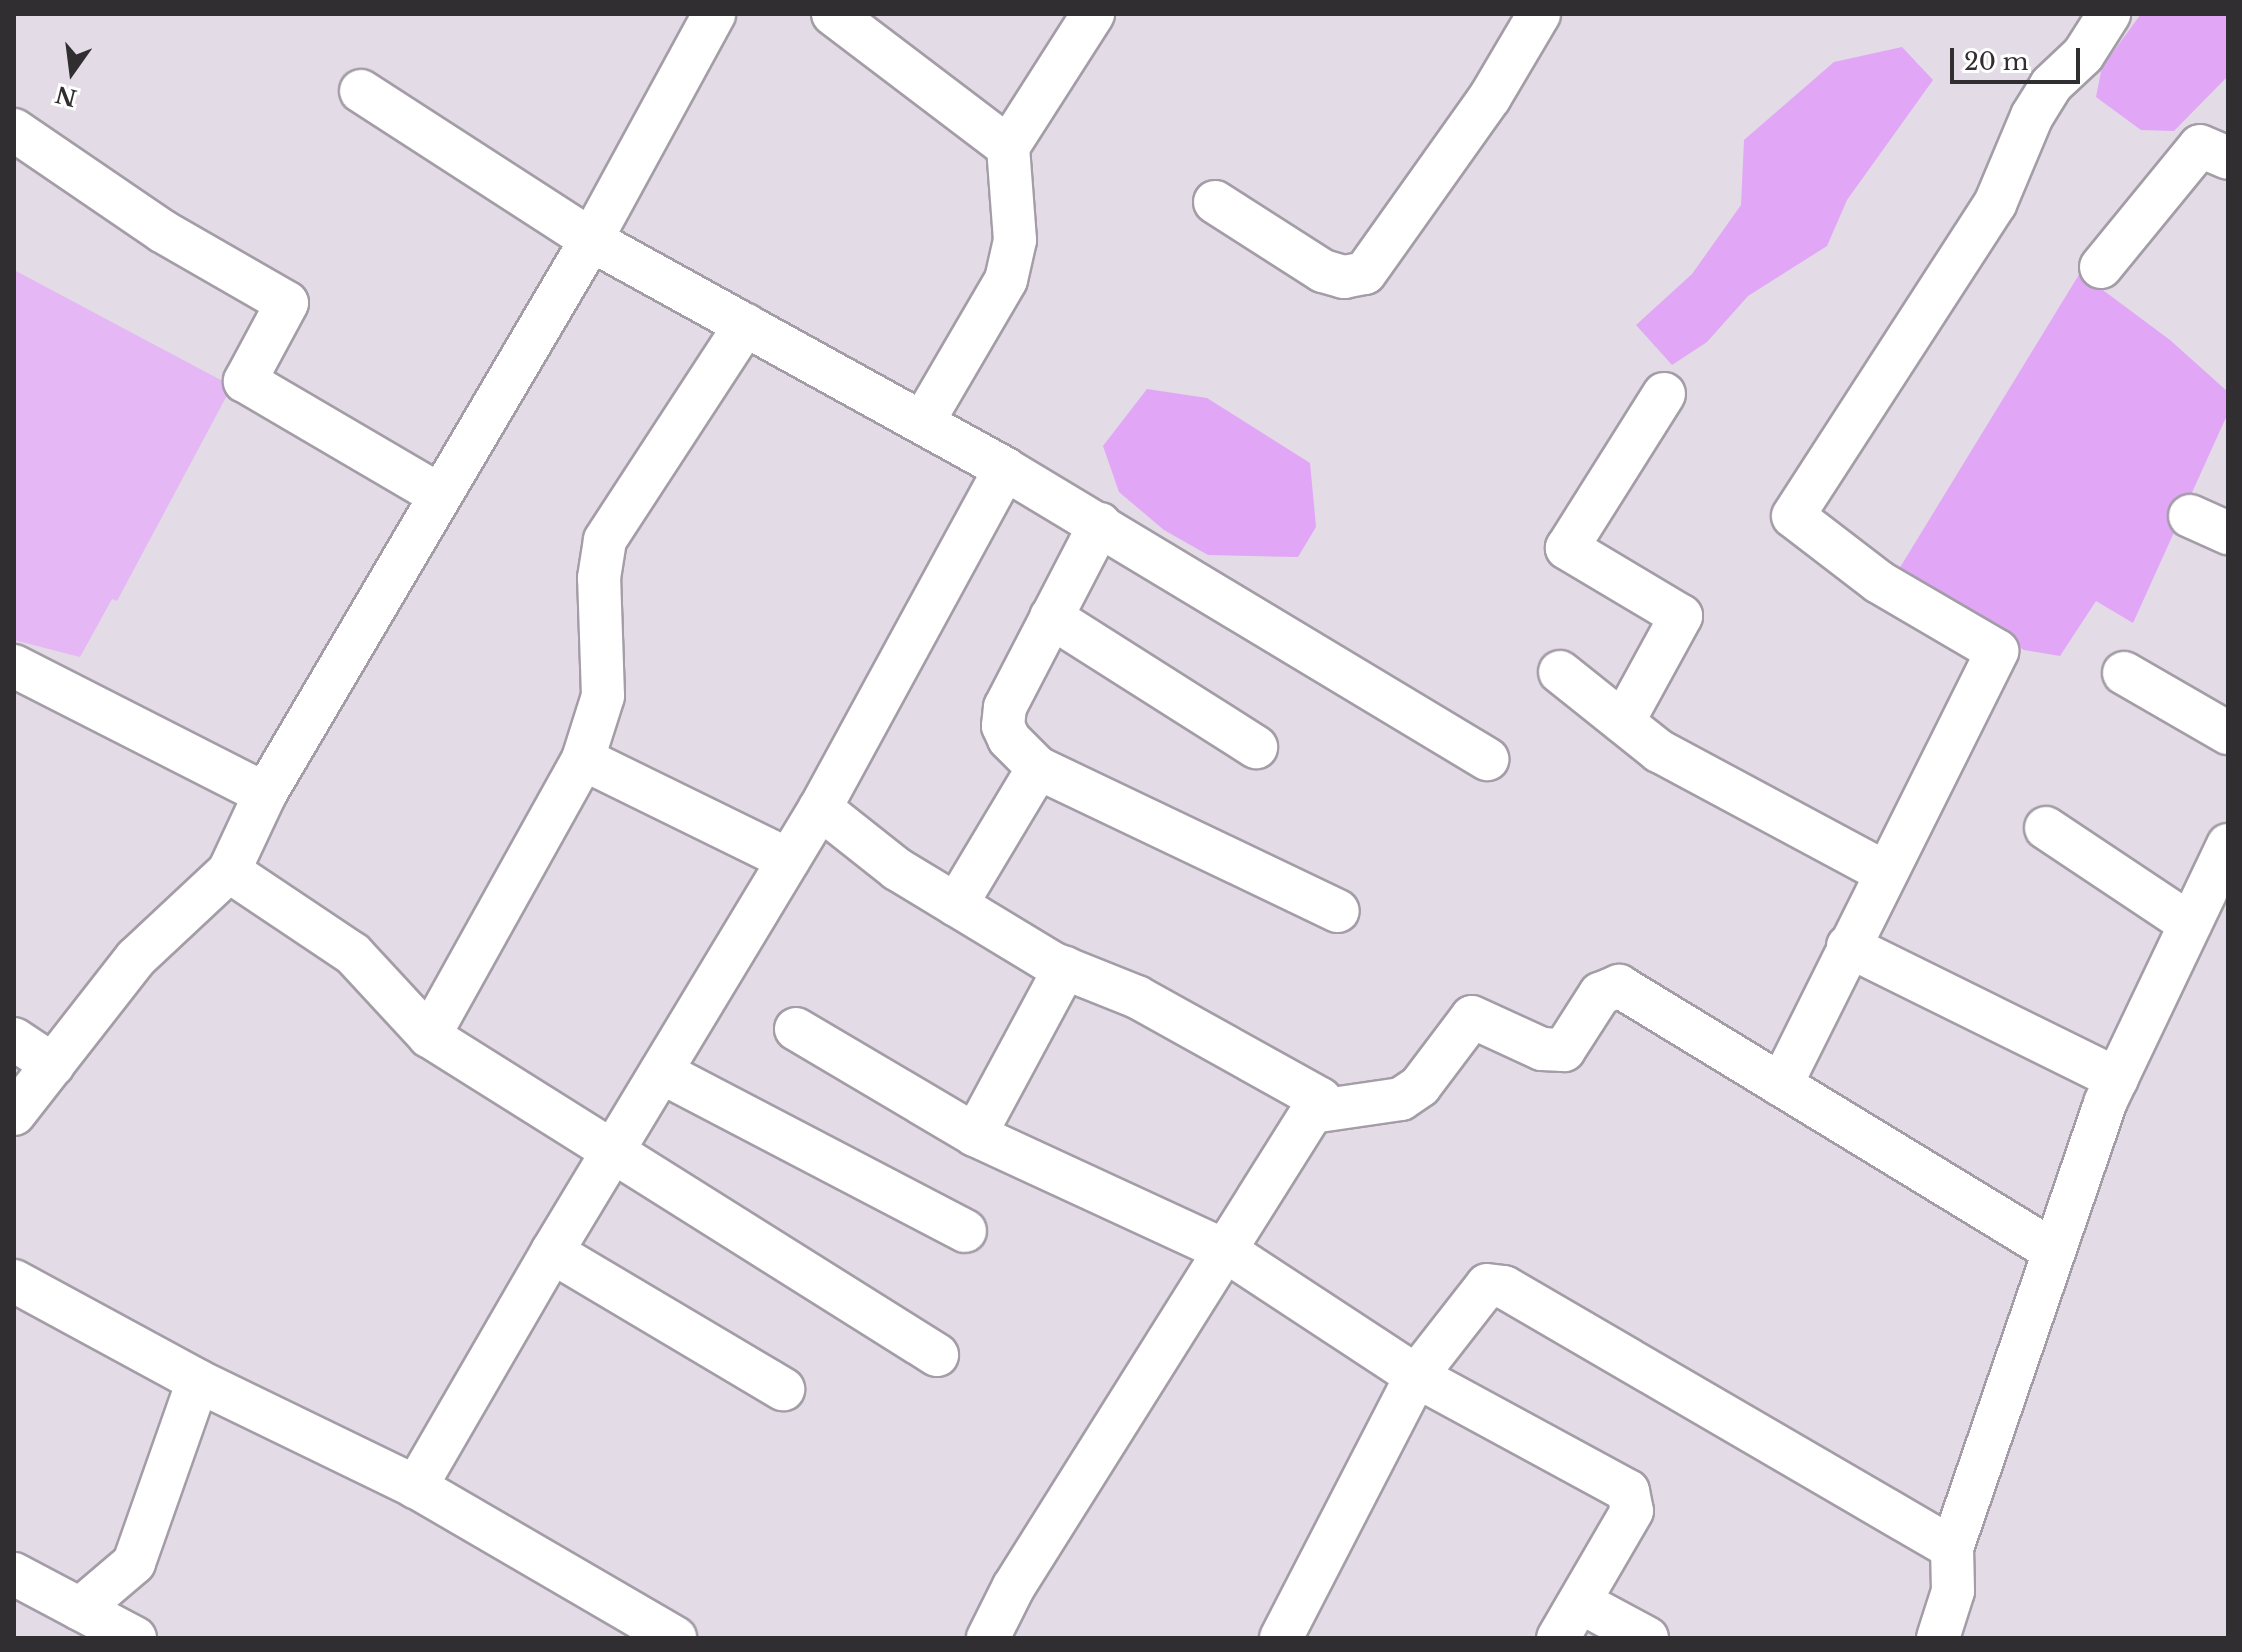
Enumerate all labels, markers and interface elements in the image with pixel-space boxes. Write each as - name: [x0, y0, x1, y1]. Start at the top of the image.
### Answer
- north arrow: [32, 32, 112, 112]
- scale bar: [1954, 32, 2084, 82]
- text: 20 m: [1964, 47, 2029, 76]
- text: N: [53, 80, 79, 111]

